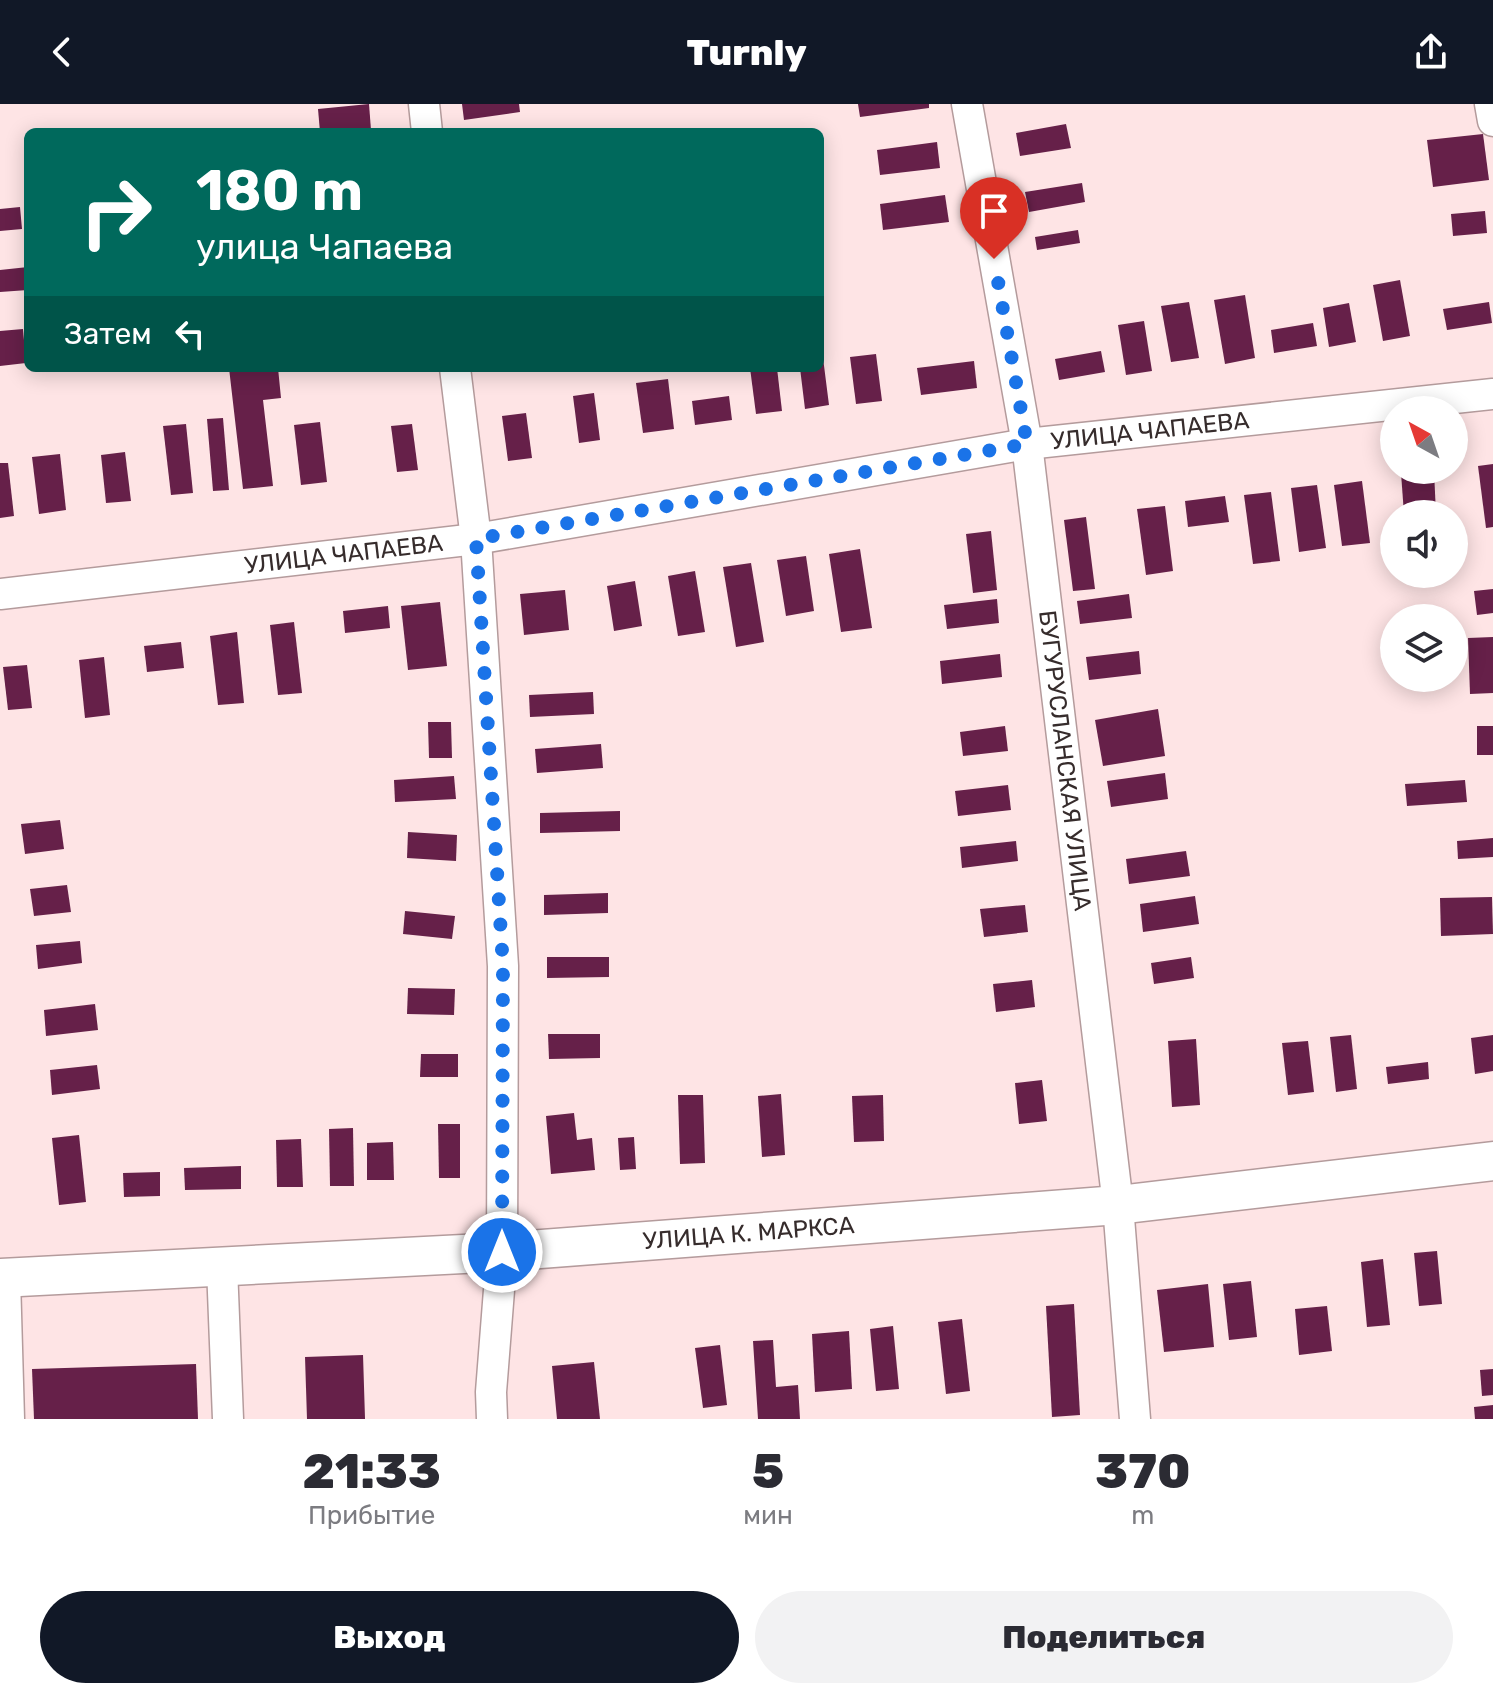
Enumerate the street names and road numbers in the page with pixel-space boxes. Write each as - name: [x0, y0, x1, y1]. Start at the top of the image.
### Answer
- street label: УЛИЦА ЧАПАЕВА: [1049, 406, 1251, 455]
- street label: УЛИЦА ЧАПАЕВА: [243, 529, 444, 580]
- street label: БУГУРУСЛАНСКАЯ УЛИЦА: [1033, 609, 1097, 912]
- street label: УЛИЦА К. МАРКСА: [642, 1211, 855, 1255]

